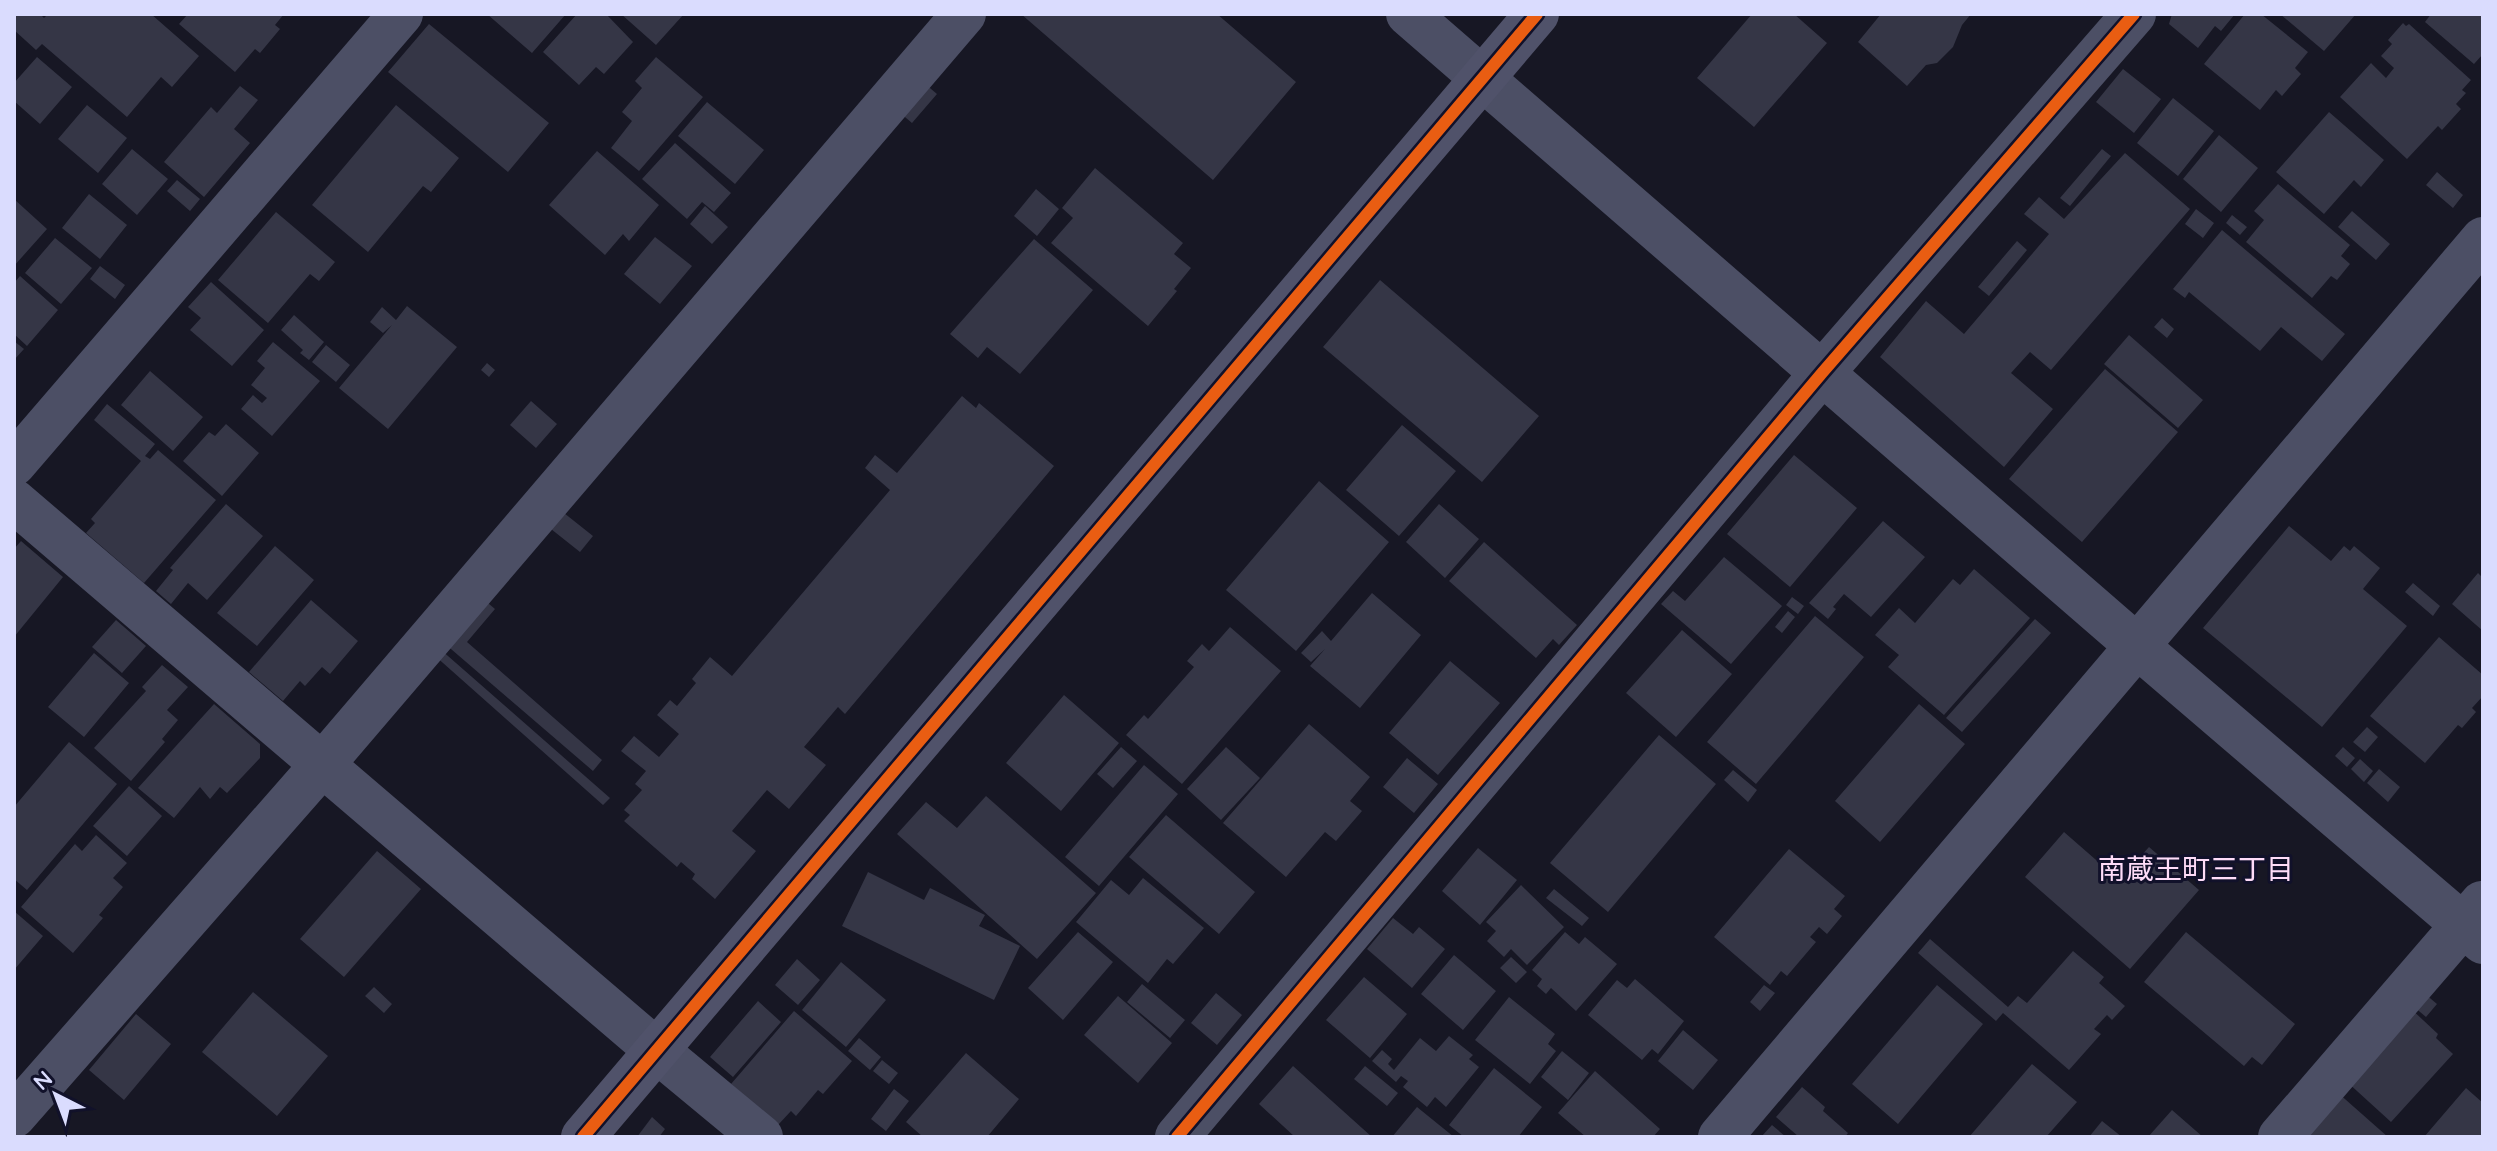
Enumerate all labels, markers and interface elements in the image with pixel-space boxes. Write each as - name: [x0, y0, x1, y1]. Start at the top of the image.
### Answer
- district label: 南蔵王町三丁目: [2098, 851, 2294, 886]
- north arrow: [16, 1055, 96, 1135]
- text: N: [27, 1064, 58, 1096]

